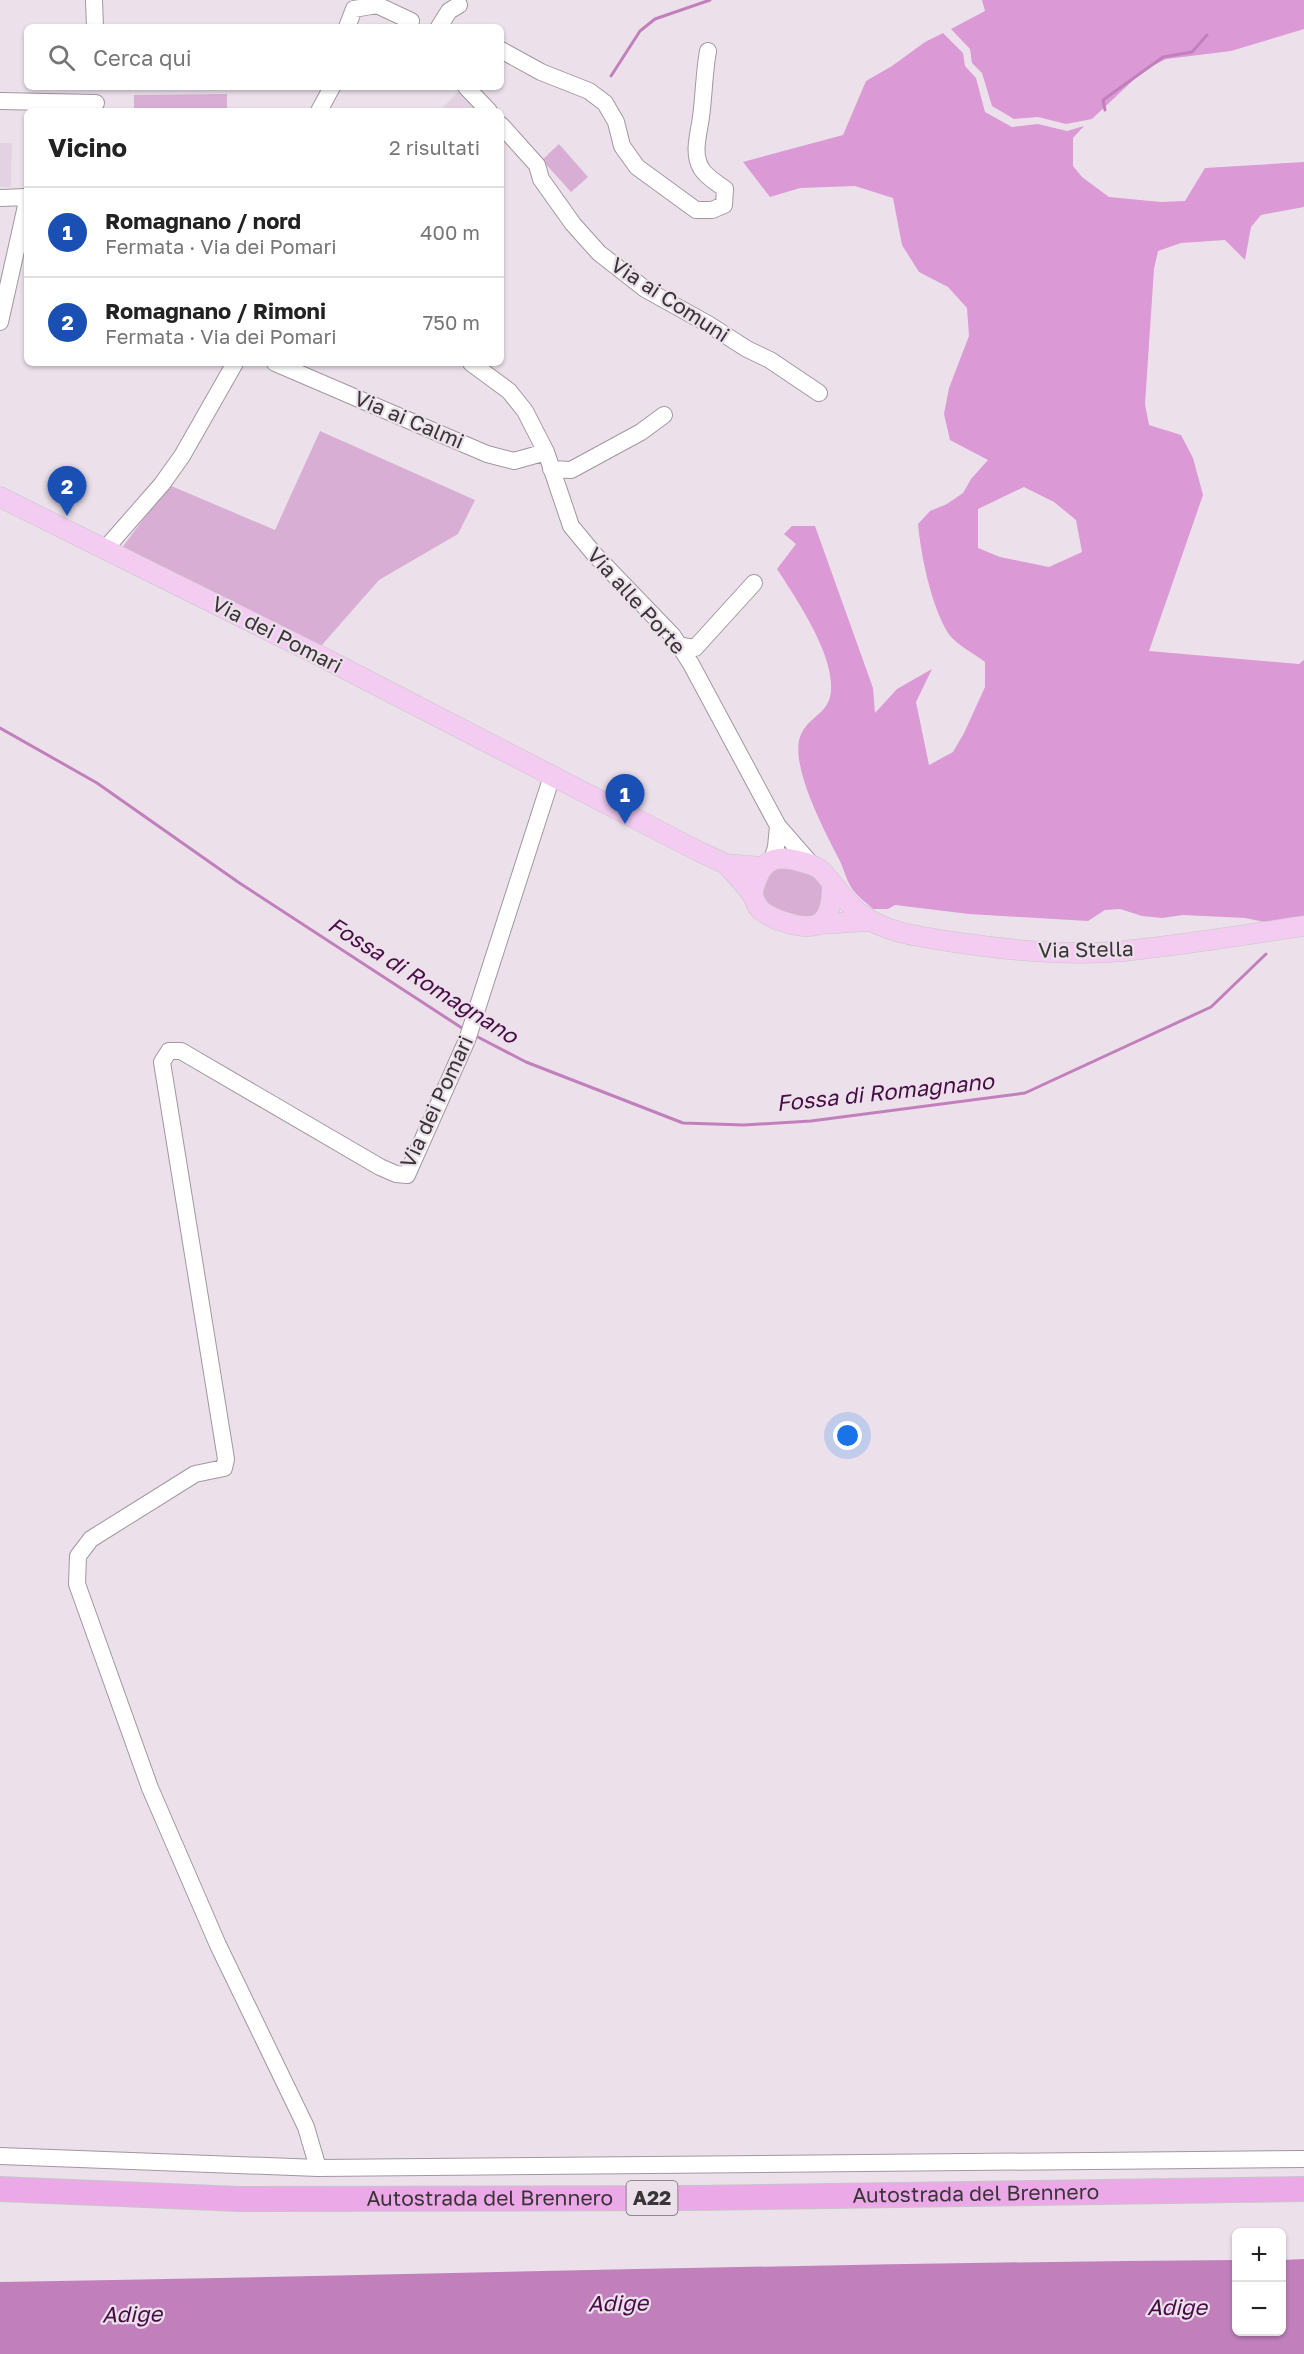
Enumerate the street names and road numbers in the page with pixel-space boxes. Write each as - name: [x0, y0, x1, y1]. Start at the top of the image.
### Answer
- street label: Via ai Comuni: [606, 251, 735, 347]
- street label: Via ai Calmi: [351, 384, 468, 454]
- street label: Via alle Porte: [582, 542, 691, 659]
- street label: Via dei Pomari: [208, 590, 347, 678]
- street label: Via Stella: [1038, 935, 1134, 963]
- street label: Via dei Pomari: [394, 1031, 478, 1172]
- street label: Autostrada del Brennero: [852, 2178, 1099, 2208]
- road number: A22: [626, 2181, 678, 2215]
- street label: Autostrada del Brennero: [366, 2184, 613, 2211]

